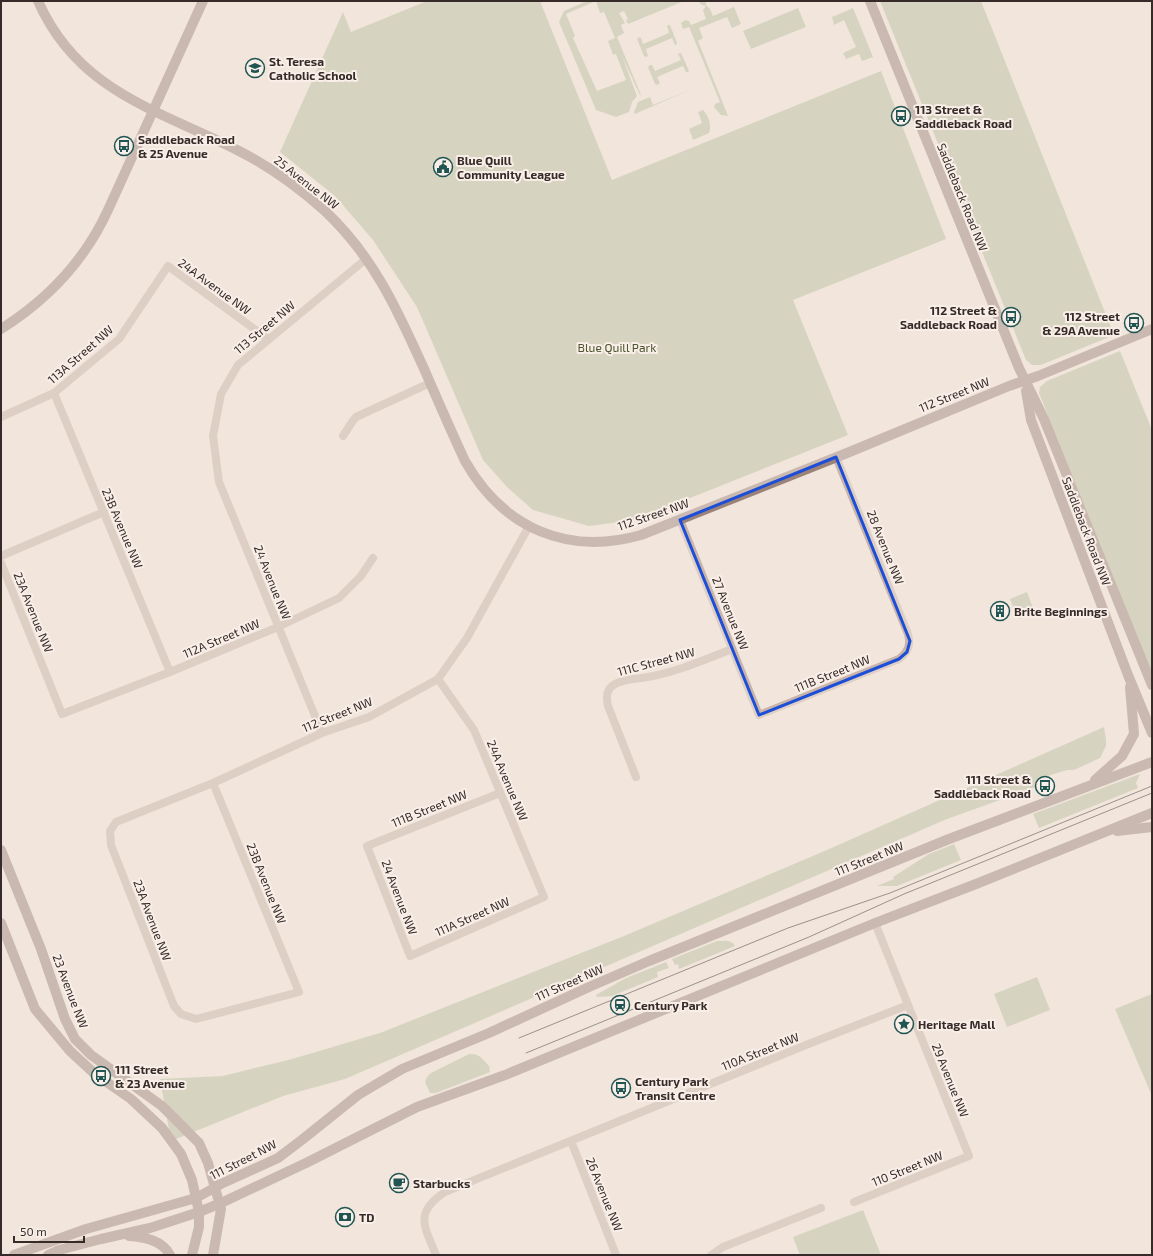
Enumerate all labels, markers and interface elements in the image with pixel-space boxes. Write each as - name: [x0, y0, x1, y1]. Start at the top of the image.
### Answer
- place label: St. Teresa Catholic School: [269, 54, 357, 82]
- school or university icon: St. Teresa Catholic School: [244, 57, 266, 79]
- place label: 113 Street & Saddleback Road: [915, 102, 1012, 130]
- bus stop icon: 113 Street & Saddleback Road: [890, 105, 912, 127]
- place label: Saddleback Road & 25 Avenue: [138, 132, 235, 160]
- bus stop icon: Saddleback Road & 25 Avenue: [113, 135, 135, 157]
- street label: Saddleback Road NW: [935, 141, 991, 253]
- street label: 25 Avenue NW: [272, 152, 342, 212]
- place label: Blue Quill Community League: [457, 153, 565, 182]
- public building icon: Blue Quill Community League: [432, 156, 454, 178]
- street label: 24A Avenue NW: [176, 255, 254, 317]
- street label: 113 Street NW: [231, 298, 297, 356]
- place label: 112 Street & Saddleback Road: [900, 303, 997, 331]
- bus stop icon: 112 Street & Saddleback Road: [1000, 306, 1022, 328]
- place label: 112 Street & 29A Avenue: [1042, 309, 1120, 337]
- bus stop icon: 112 Street & 29A Avenue: [1123, 312, 1145, 334]
- street label: 113A Street NW: [44, 322, 116, 386]
- park label: Blue Quill Park: [578, 340, 656, 355]
- street label: 112 Street NW: [917, 373, 991, 415]
- street label: Saddleback Road NW: [1060, 475, 1114, 587]
- street label: 23B Avenue NW: [100, 486, 146, 570]
- street label: 112 Street NW: [615, 495, 691, 533]
- street label: 28 Avenue NW: [865, 508, 907, 586]
- street label: 24 Avenue NW: [252, 543, 294, 621]
- street label: 23A Avenue NW: [11, 570, 57, 654]
- street label: 27 Avenue NW: [710, 574, 752, 652]
- building icon: Brite Beginnings: [989, 600, 1011, 622]
- place label: Brite Beginnings: [1014, 604, 1107, 618]
- street label: 112A Street NW: [181, 616, 261, 660]
- street label: 111C Street NW: [616, 644, 696, 678]
- street label: 111B Street NW: [792, 651, 872, 695]
- street label: 112 Street NW: [300, 693, 374, 735]
- street label: 24A Avenue NW: [485, 737, 531, 823]
- place label: 111 Street & Saddleback Road: [934, 772, 1031, 800]
- bus stop icon: 111 Street & Saddleback Road: [1034, 775, 1056, 797]
- street label: 111B Street NW: [389, 786, 469, 830]
- street label: 111 Street NW: [833, 838, 905, 878]
- street label: 23B Avenue NW: [244, 841, 290, 925]
- street label: 24 Avenue NW: [379, 857, 421, 937]
- street label: 23A Avenue NW: [131, 877, 175, 963]
- street label: 111A Street NW: [433, 893, 511, 939]
- street label: 23 Avenue NW: [50, 952, 92, 1030]
- street label: 111 Street NW: [533, 961, 605, 1003]
- station icon: Century Park: [609, 994, 631, 1016]
- place label: Century Park: [634, 998, 708, 1013]
- place icon: Heritage Mall: [893, 1013, 915, 1035]
- place label: Heritage Mall: [918, 1017, 995, 1031]
- street label: 110A Street NW: [719, 1029, 801, 1073]
- street label: 29 Avenue NW: [930, 1041, 972, 1119]
- place label: 111 Street & 23 Avenue: [115, 1062, 185, 1090]
- bus stop icon: 111 Street & 23 Avenue: [90, 1065, 112, 1087]
- place label: Century Park Transit Centre: [635, 1074, 716, 1102]
- bus stop icon: Century Park Transit Centre: [610, 1077, 632, 1099]
- street label: 111 Street NW: [207, 1136, 279, 1182]
- street label: 110 Street NW: [869, 1147, 945, 1189]
- street label: 26 Avenue NW: [584, 1155, 626, 1233]
- cafe icon: Starbucks: [388, 1172, 410, 1194]
- place label: Starbucks: [413, 1176, 470, 1190]
- bank icon: TD: [334, 1206, 356, 1228]
- place label: TD: [359, 1210, 374, 1224]
- scale bar: [14, 1218, 84, 1244]
- text: 50 m: [20, 1224, 47, 1238]

